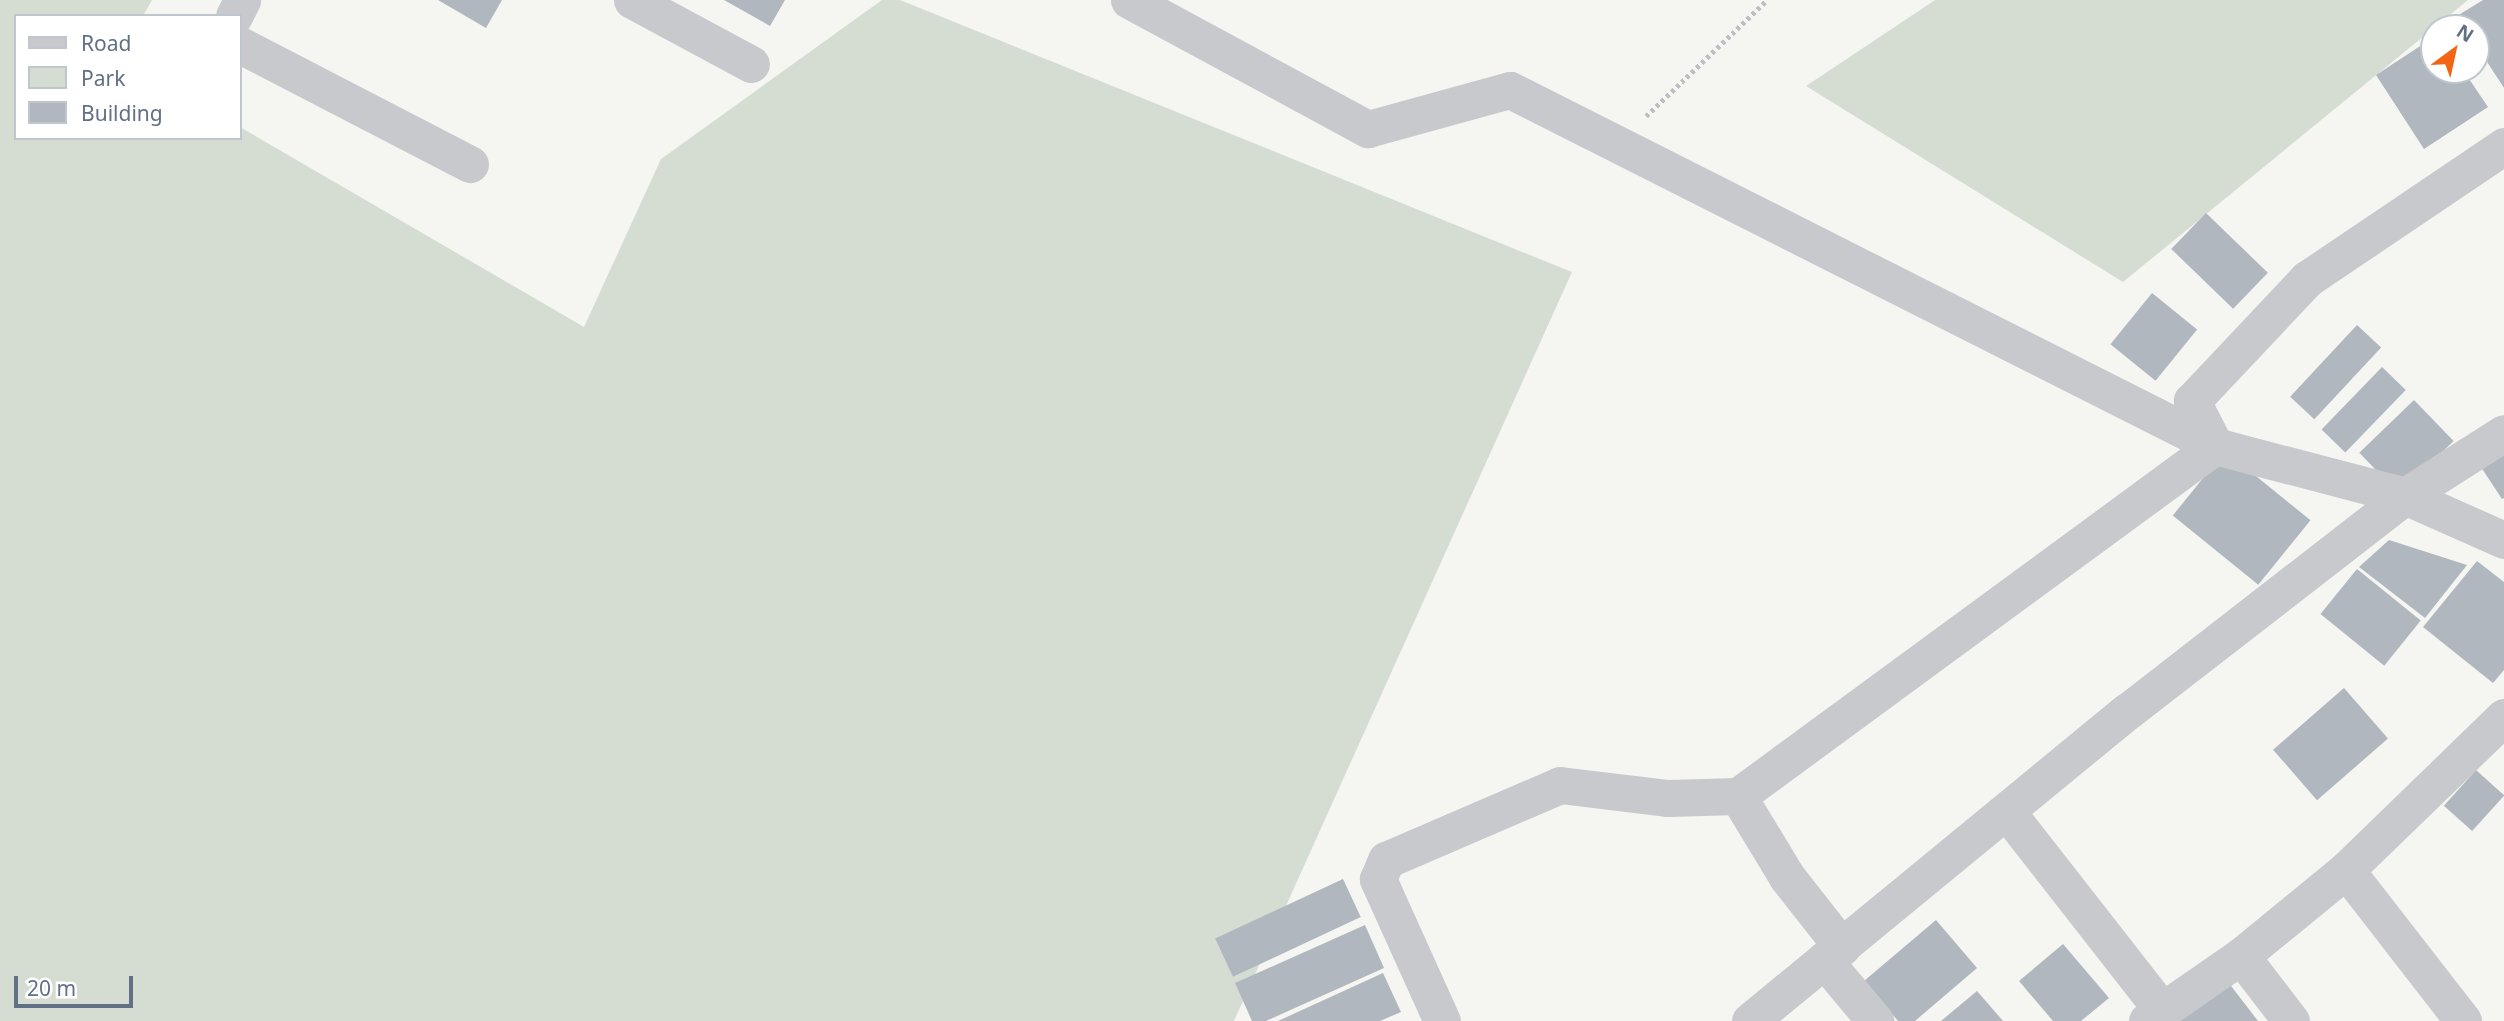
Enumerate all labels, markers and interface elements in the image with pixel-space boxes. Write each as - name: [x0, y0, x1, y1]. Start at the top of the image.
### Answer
- legend: [14, 14, 242, 140]
- north arrow: [2420, 14, 2490, 84]
- text: N: [2452, 18, 2479, 48]
- text: Road: [81, 29, 131, 57]
- text: Park: [81, 64, 125, 92]
- text: Building: [81, 99, 163, 127]
- scale bar: [18, 962, 136, 1006]
- text: 20 m: [27, 974, 76, 1002]

